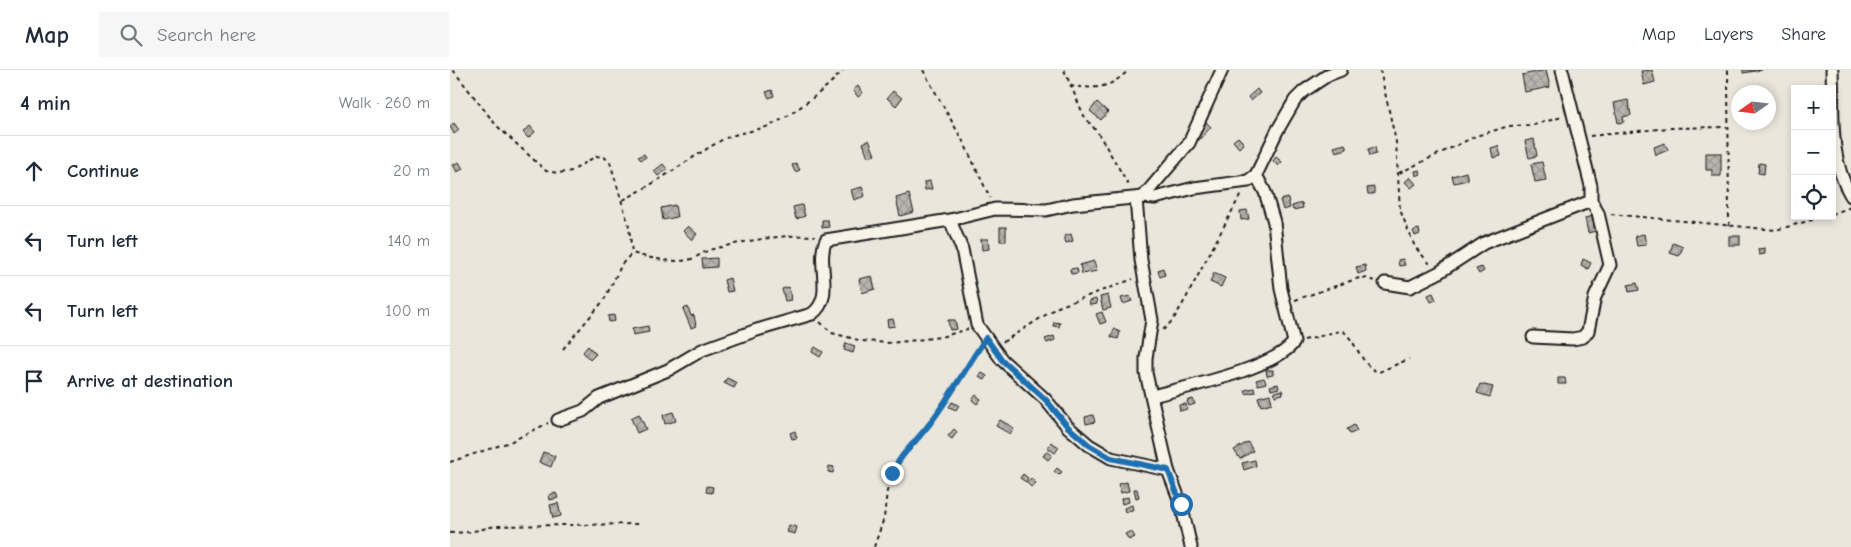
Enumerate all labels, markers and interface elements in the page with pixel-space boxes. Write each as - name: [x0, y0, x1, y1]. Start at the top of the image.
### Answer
- search box: [99, 12, 449, 57]
- text: Map: [25, 21, 69, 49]
- icon: search: [117, 21, 145, 49]
- text: Search here: [157, 24, 256, 46]
- text: Map: [1642, 24, 1676, 45]
- text: Layers: [1704, 24, 1753, 45]
- text: Share: [1781, 24, 1826, 45]
- north arrow: [1731, 85, 1776, 130]
- map controls: [1791, 85, 1836, 220]
- button: +: [1791, 85, 1836, 130]
- text: 4 min: [20, 91, 71, 115]
- text: Walk · 260 m: [339, 94, 430, 112]
- button: −: [1791, 130, 1836, 175]
- icon: ahead: [20, 157, 48, 185]
- text: Continue: [67, 160, 139, 182]
- text: 20 m: [393, 162, 430, 180]
- button: locate: [1791, 175, 1836, 220]
- icon: left: [20, 227, 48, 255]
- text: Turn left: [67, 230, 138, 252]
- text: 140 m: [388, 232, 430, 250]
- icon: left: [20, 297, 48, 325]
- text: Turn left: [67, 300, 138, 322]
- text: 100 m: [386, 302, 430, 320]
- icon: arrive: [20, 367, 48, 395]
- text: Arrive at destination: [67, 370, 233, 392]
- route end: [881, 462, 904, 485]
- route start: [1170, 493, 1193, 516]

